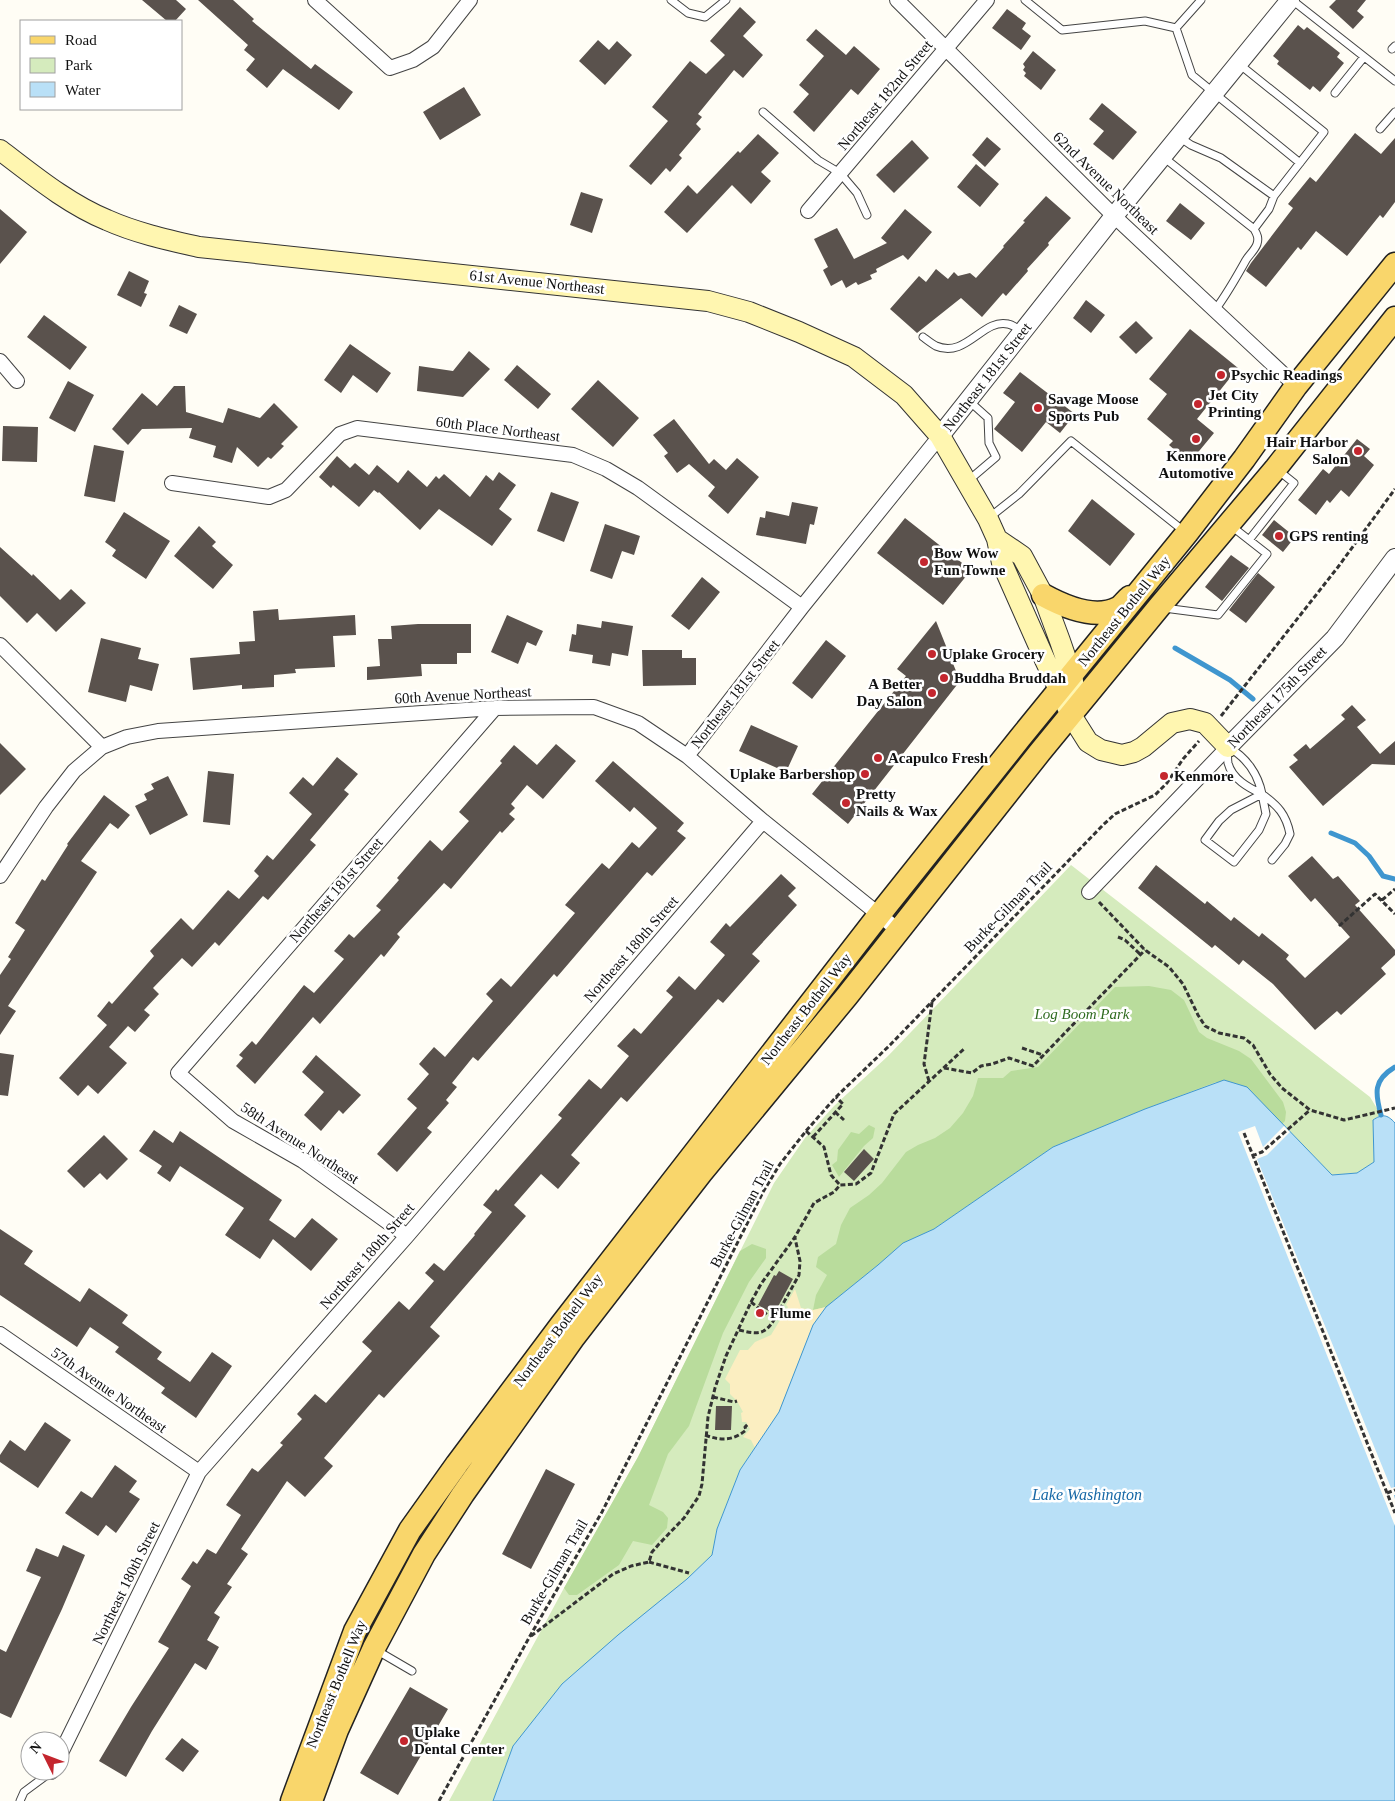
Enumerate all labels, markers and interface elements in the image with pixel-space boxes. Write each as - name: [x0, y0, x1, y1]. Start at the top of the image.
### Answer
- legend: [20, 20, 182, 110]
- text: Road: [65, 32, 97, 48]
- street label: Northeast 182nd Street: [834, 36, 936, 153]
- text: Park: [65, 57, 93, 73]
- text: Water: [65, 82, 100, 98]
- street label: 62nd Avenue Northeast: [1050, 128, 1163, 238]
- street label: 61st Avenue Northeast: [469, 267, 606, 297]
- street label: Northeast 181st Street: [940, 319, 1035, 434]
- place label: Psychic Readings: [1231, 367, 1342, 383]
- marker: Psychic Readings: [1215, 369, 1227, 381]
- place label: Jet City Printing: [1208, 387, 1262, 420]
- place label: Savage Moose Sports Pub: [1048, 391, 1139, 424]
- marker: Jet City Printing: [1192, 398, 1204, 410]
- marker: Savage Moose Sports Pub: [1032, 402, 1044, 414]
- street label: 60th Place Northeast: [435, 413, 562, 445]
- marker: Kenmore Automotive: [1190, 433, 1202, 445]
- place label: Hair Harbor Salon: [1266, 434, 1349, 467]
- marker: Hair Harbor Salon: [1352, 445, 1364, 457]
- place label: Kenmore Automotive: [1159, 448, 1234, 481]
- place label: GPS renting: [1289, 528, 1369, 544]
- marker: GPS renting: [1273, 530, 1285, 542]
- place label: Bow Wow Fun Towne: [934, 545, 1006, 578]
- street label: Northeast Bothell Way: [1075, 552, 1174, 669]
- marker: Bow Wow Fun Towne: [918, 556, 930, 568]
- street label: Northeast 181st Street: [688, 636, 783, 751]
- street label: Northeast 175th Street: [1224, 642, 1330, 751]
- place label: Uplake Grocery: [942, 646, 1045, 662]
- marker: Uplake Grocery: [926, 648, 938, 660]
- place label: Buddha Bruddah: [954, 670, 1067, 686]
- marker: Buddha Bruddah: [938, 672, 950, 684]
- place label: A Better Day Salon: [857, 676, 923, 709]
- street label: 60th Avenue Northeast: [394, 683, 533, 707]
- marker: A Better Day Salon: [926, 687, 938, 699]
- place label: Acapulco Fresh: [888, 750, 989, 766]
- marker: Acapulco Fresh: [872, 752, 884, 764]
- place label: Uplake Barbershop: [730, 766, 855, 782]
- marker: Uplake Barbershop: [859, 768, 871, 780]
- place label: Kenmore: [1174, 768, 1234, 784]
- marker: Kenmore: [1158, 770, 1170, 782]
- place label: Pretty Nails & Wax: [856, 786, 938, 819]
- marker: Pretty Nails & Wax: [840, 797, 852, 809]
- street label: Northeast 181st Street: [286, 834, 386, 946]
- street label: Burke-Gilman Trail: [961, 859, 1055, 955]
- street label: Northeast 180th Street: [581, 892, 682, 1005]
- street label: Northeast Bothell Way: [758, 950, 855, 1068]
- park label: Log Boom Park: [1034, 1006, 1130, 1022]
- street label: 58th Avenue Northeast: [238, 1099, 363, 1188]
- street label: Burke-Gilman Trail: [707, 1158, 777, 1270]
- street label: Northeast 180th Street: [317, 1199, 418, 1312]
- street label: Northeast Bothell Way: [510, 1270, 606, 1389]
- place label: Flume: [770, 1305, 811, 1321]
- marker: Flume: [754, 1307, 766, 1319]
- street label: 57th Avenue Northeast: [48, 1344, 170, 1436]
- water label: Lake Washington: [1031, 1486, 1142, 1504]
- street label: Burke-Gilman Trail: [517, 1517, 591, 1627]
- street label: Northeast 180th Street: [89, 1518, 163, 1647]
- street label: Northeast Bothell Way: [303, 1617, 369, 1750]
- place label: Uplake Dental Center: [414, 1724, 505, 1757]
- north arrow: [20, 1731, 70, 1781]
- marker: Uplake Dental Center: [398, 1735, 410, 1747]
- text: N: [27, 1739, 45, 1756]

